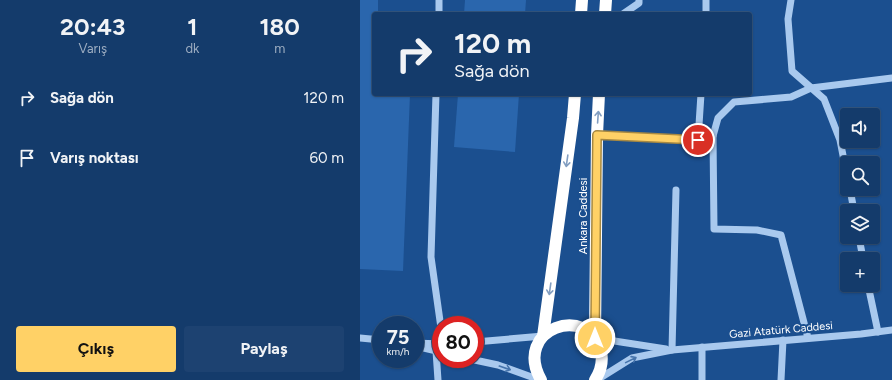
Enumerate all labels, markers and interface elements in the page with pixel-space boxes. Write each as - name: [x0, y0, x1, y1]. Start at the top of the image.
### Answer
- text: 20:43: [60, 12, 125, 41]
- text: 1: [187, 12, 197, 41]
- text: 180: [259, 12, 300, 41]
- text: 120 m: [454, 26, 531, 60]
- icon: right: [388, 28, 440, 80]
- text: Varış: [78, 41, 107, 56]
- text: dk: [185, 41, 199, 56]
- text: m: [274, 41, 285, 56]
- text: Sağa dön: [454, 60, 529, 82]
- icon: right: [16, 87, 38, 109]
- text: Sağa dön: [50, 89, 114, 107]
- text: 120 m: [303, 89, 344, 107]
- map controls: [840, 108, 880, 292]
- button: sound: [840, 108, 880, 148]
- one-way arrow: [594, 111, 601, 124]
- pin: [681, 123, 715, 157]
- icon: arrive: [687, 129, 709, 151]
- icon: arrive: [16, 147, 38, 169]
- text: Varış noktası: [50, 149, 139, 167]
- text: 60 m: [309, 149, 344, 167]
- one-way arrow: [563, 154, 571, 167]
- button: search: [840, 156, 880, 196]
- street label: Ankara Caddesi: [577, 178, 590, 254]
- button: layers: [840, 204, 880, 244]
- button: +: [840, 252, 880, 292]
- one-way arrow: [546, 282, 553, 295]
- speed limit sign: 80: [432, 316, 484, 368]
- position arrow: [574, 317, 616, 359]
- street label: Gazi Atatürk Caddesi: [729, 319, 833, 341]
- text: 75: [387, 325, 409, 349]
- button: Çıkış: [16, 326, 176, 372]
- button: Paylaş: [184, 326, 344, 372]
- text: km/h: [387, 345, 409, 358]
- one-way arrow: [624, 356, 636, 363]
- one-way arrow: [499, 365, 512, 372]

